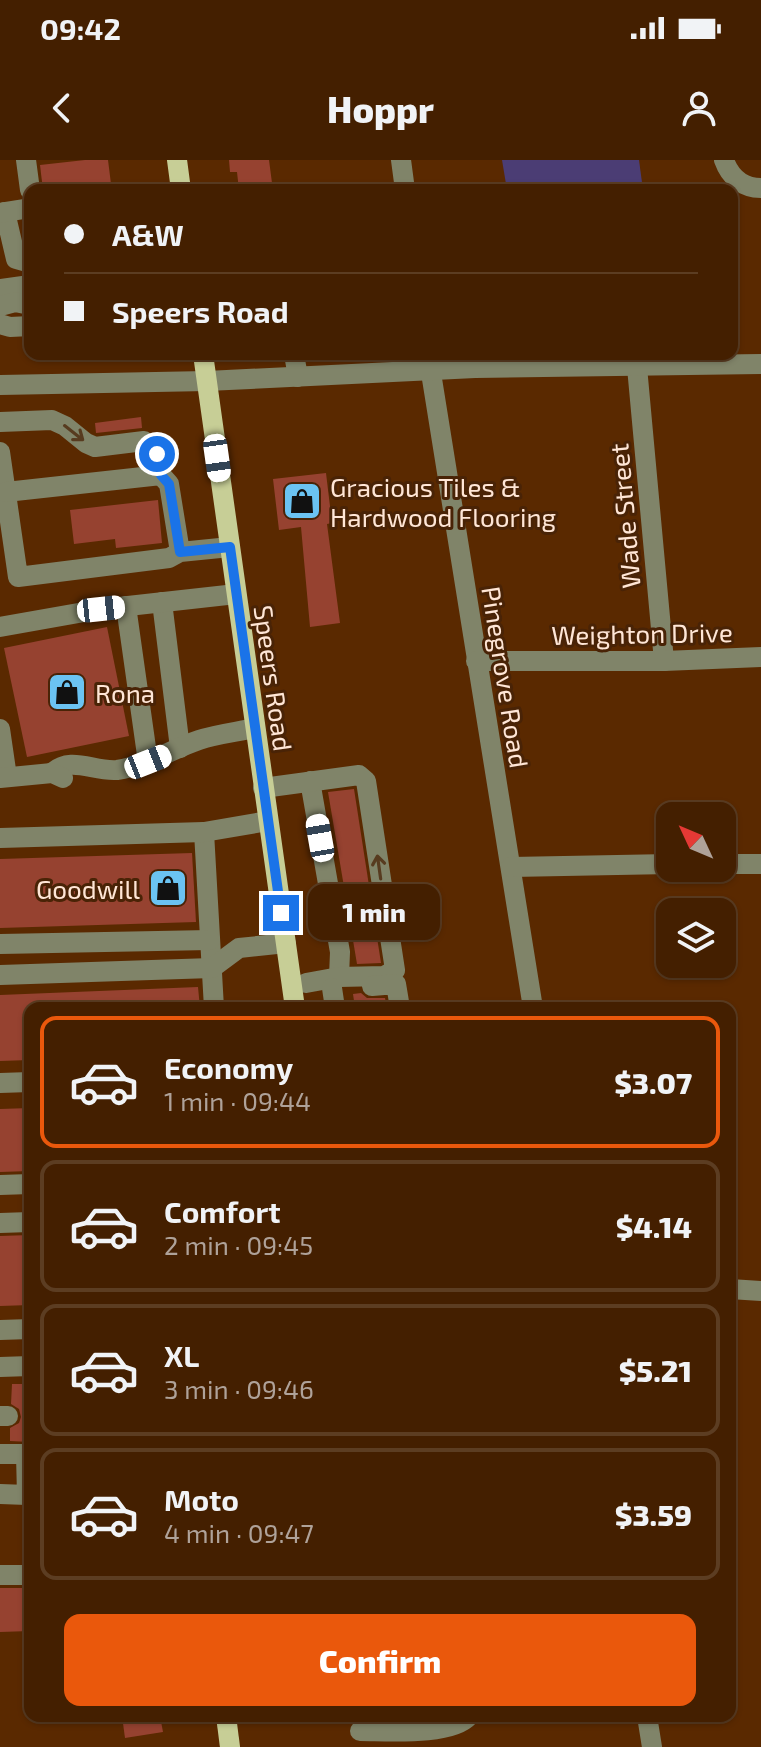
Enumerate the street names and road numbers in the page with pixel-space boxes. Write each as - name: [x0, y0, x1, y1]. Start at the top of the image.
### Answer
- street label: Wade Street: [602, 442, 646, 590]
- street label: Pinegrove Road: [476, 584, 536, 770]
- street label: Speers Road: [248, 603, 300, 753]
- street label: Weighton Drive: [551, 616, 733, 650]

